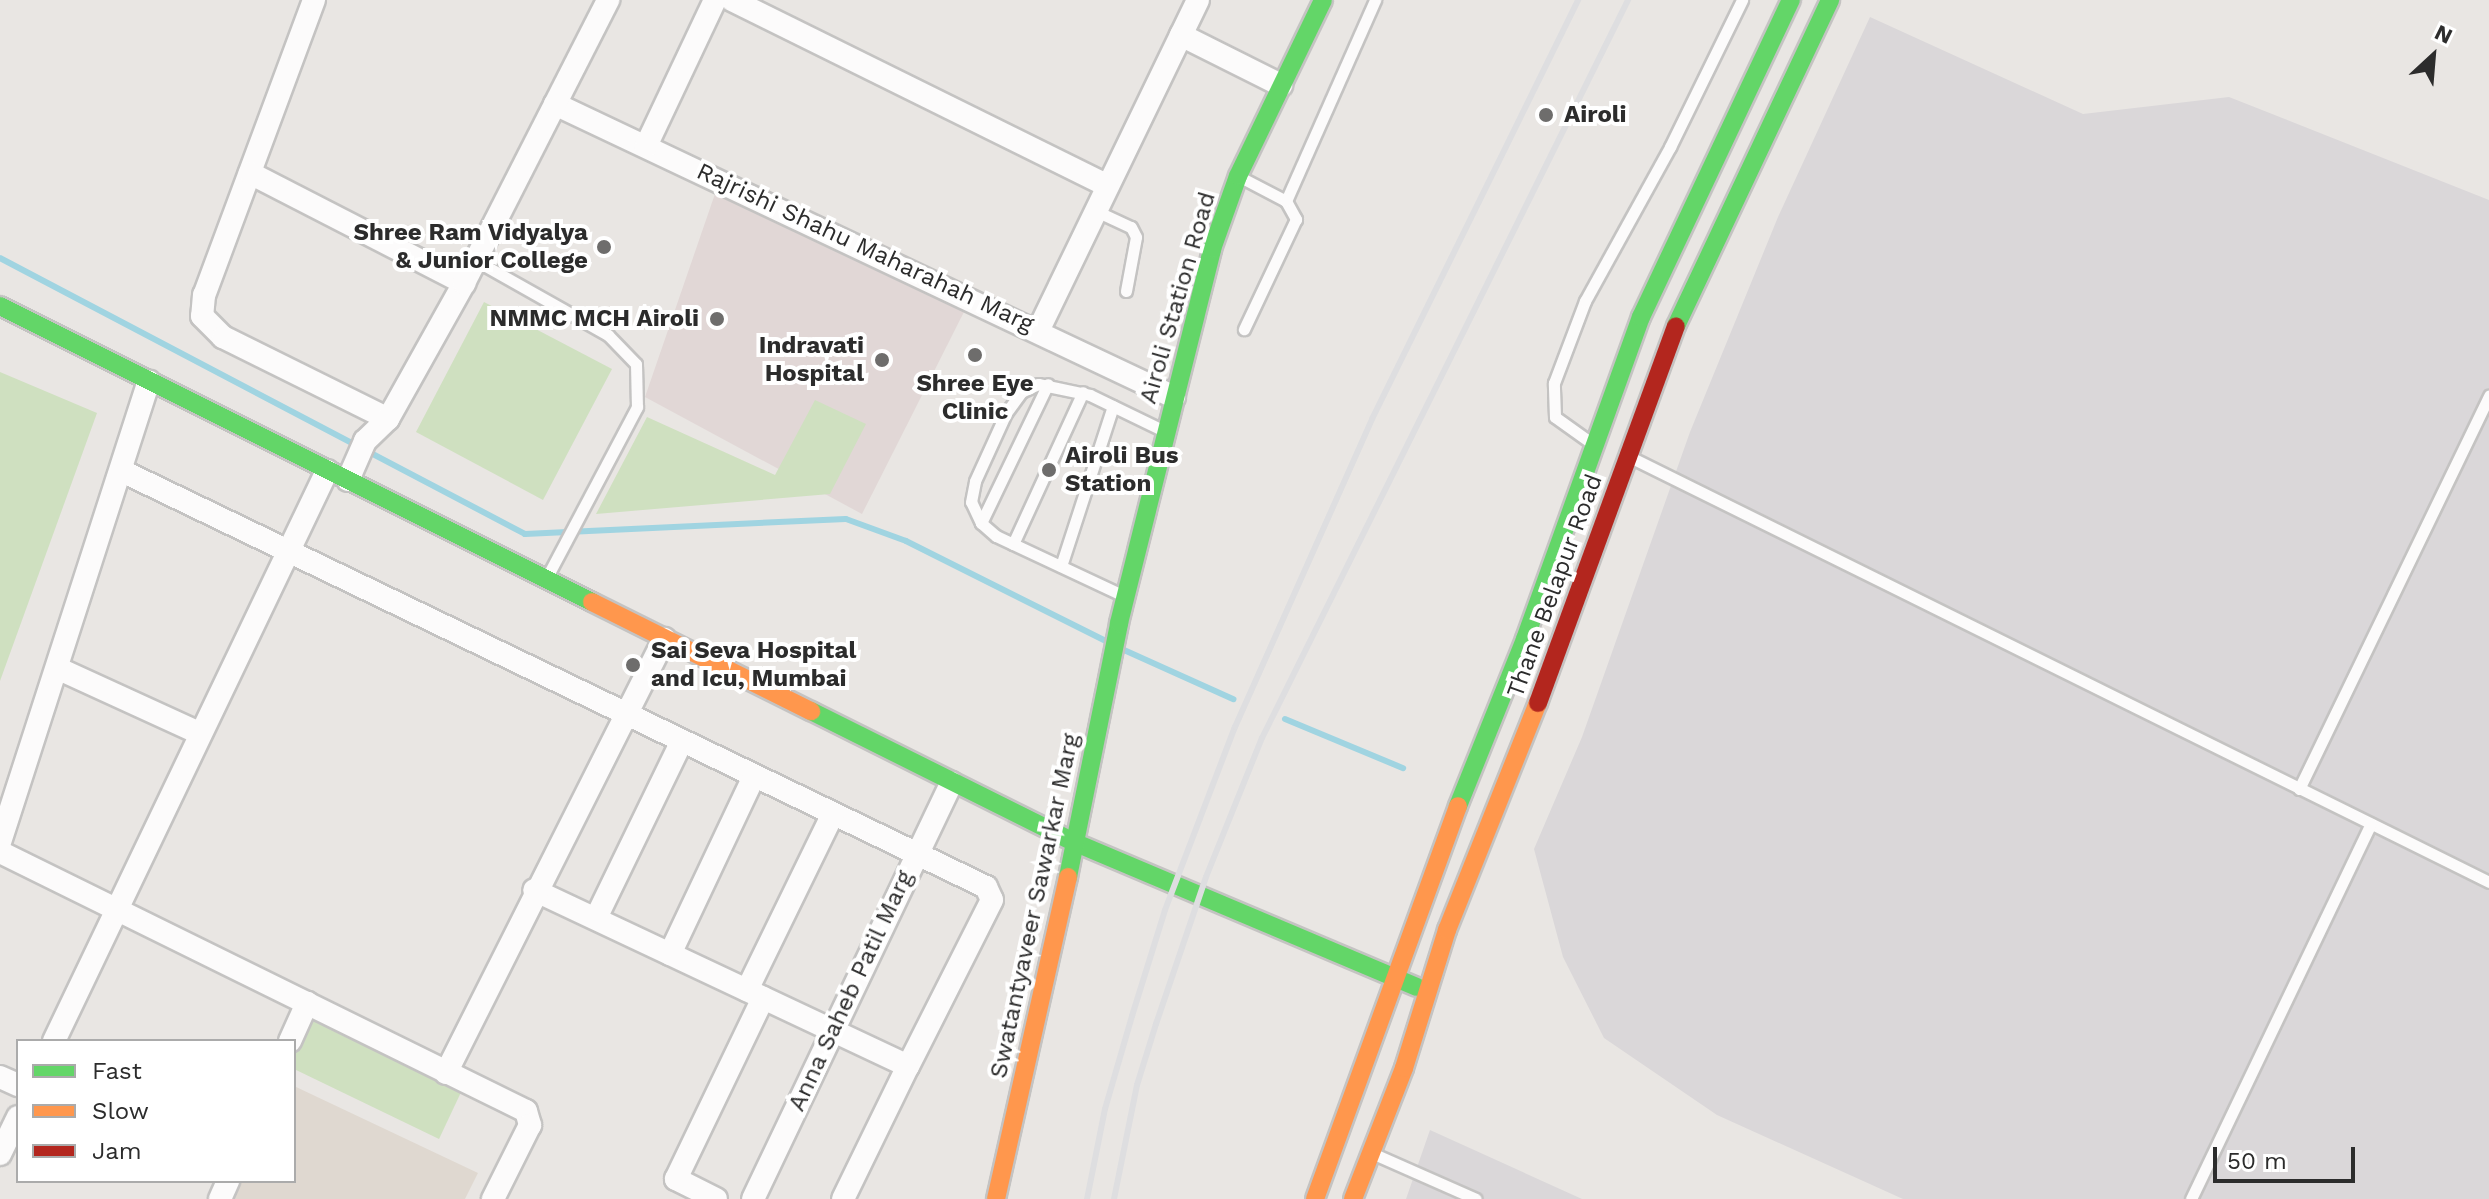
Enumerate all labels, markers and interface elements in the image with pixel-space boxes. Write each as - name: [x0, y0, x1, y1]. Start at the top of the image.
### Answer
- north arrow: [2393, 16, 2473, 96]
- text: N: [2431, 19, 2457, 49]
- place label: Airoli: [1564, 101, 1627, 129]
- marker: Airoli: [1535, 104, 1557, 126]
- street label: Rajrishi Shahu Maharahah Marg: [692, 157, 1038, 339]
- street label: Airoli Station Road: [1134, 189, 1222, 407]
- place label: Shree Ram Vidyalya & Junior College: [353, 219, 588, 275]
- marker: Shree Ram Vidyalya & Junior College: [595, 238, 613, 256]
- place label: NMMC MCH Airoli: [489, 305, 699, 333]
- marker: NMMC MCH Airoli: [706, 308, 728, 330]
- place label: Indravati Hospital: [759, 332, 864, 388]
- marker: Shree Eye Clinic: [964, 344, 986, 366]
- marker: Indravati Hospital: [871, 349, 893, 371]
- place label: Shree Eye Clinic: [916, 370, 1034, 426]
- place label: Airoli Bus Station: [1065, 442, 1179, 498]
- marker: Airoli Bus Station: [1040, 461, 1058, 479]
- street label: Thane Belapur Road: [1501, 470, 1609, 702]
- place label: Sai Seva Hospital and Icu, Mumbai: [651, 637, 856, 693]
- marker: Sai Seva Hospital and Icu, Mumbai: [622, 654, 644, 676]
- street label: Swatantyaveer Sawarkar Marg: [984, 731, 1086, 1081]
- street label: Anna Saheb Patil Marg: [782, 865, 920, 1117]
- legend: [16, 1039, 296, 1183]
- text: Fast: [92, 1057, 142, 1085]
- text: Slow: [92, 1097, 149, 1125]
- scale bar: [2217, 1131, 2359, 1181]
- text: Jam: [92, 1137, 142, 1165]
- text: 50 m: [2227, 1147, 2287, 1175]

